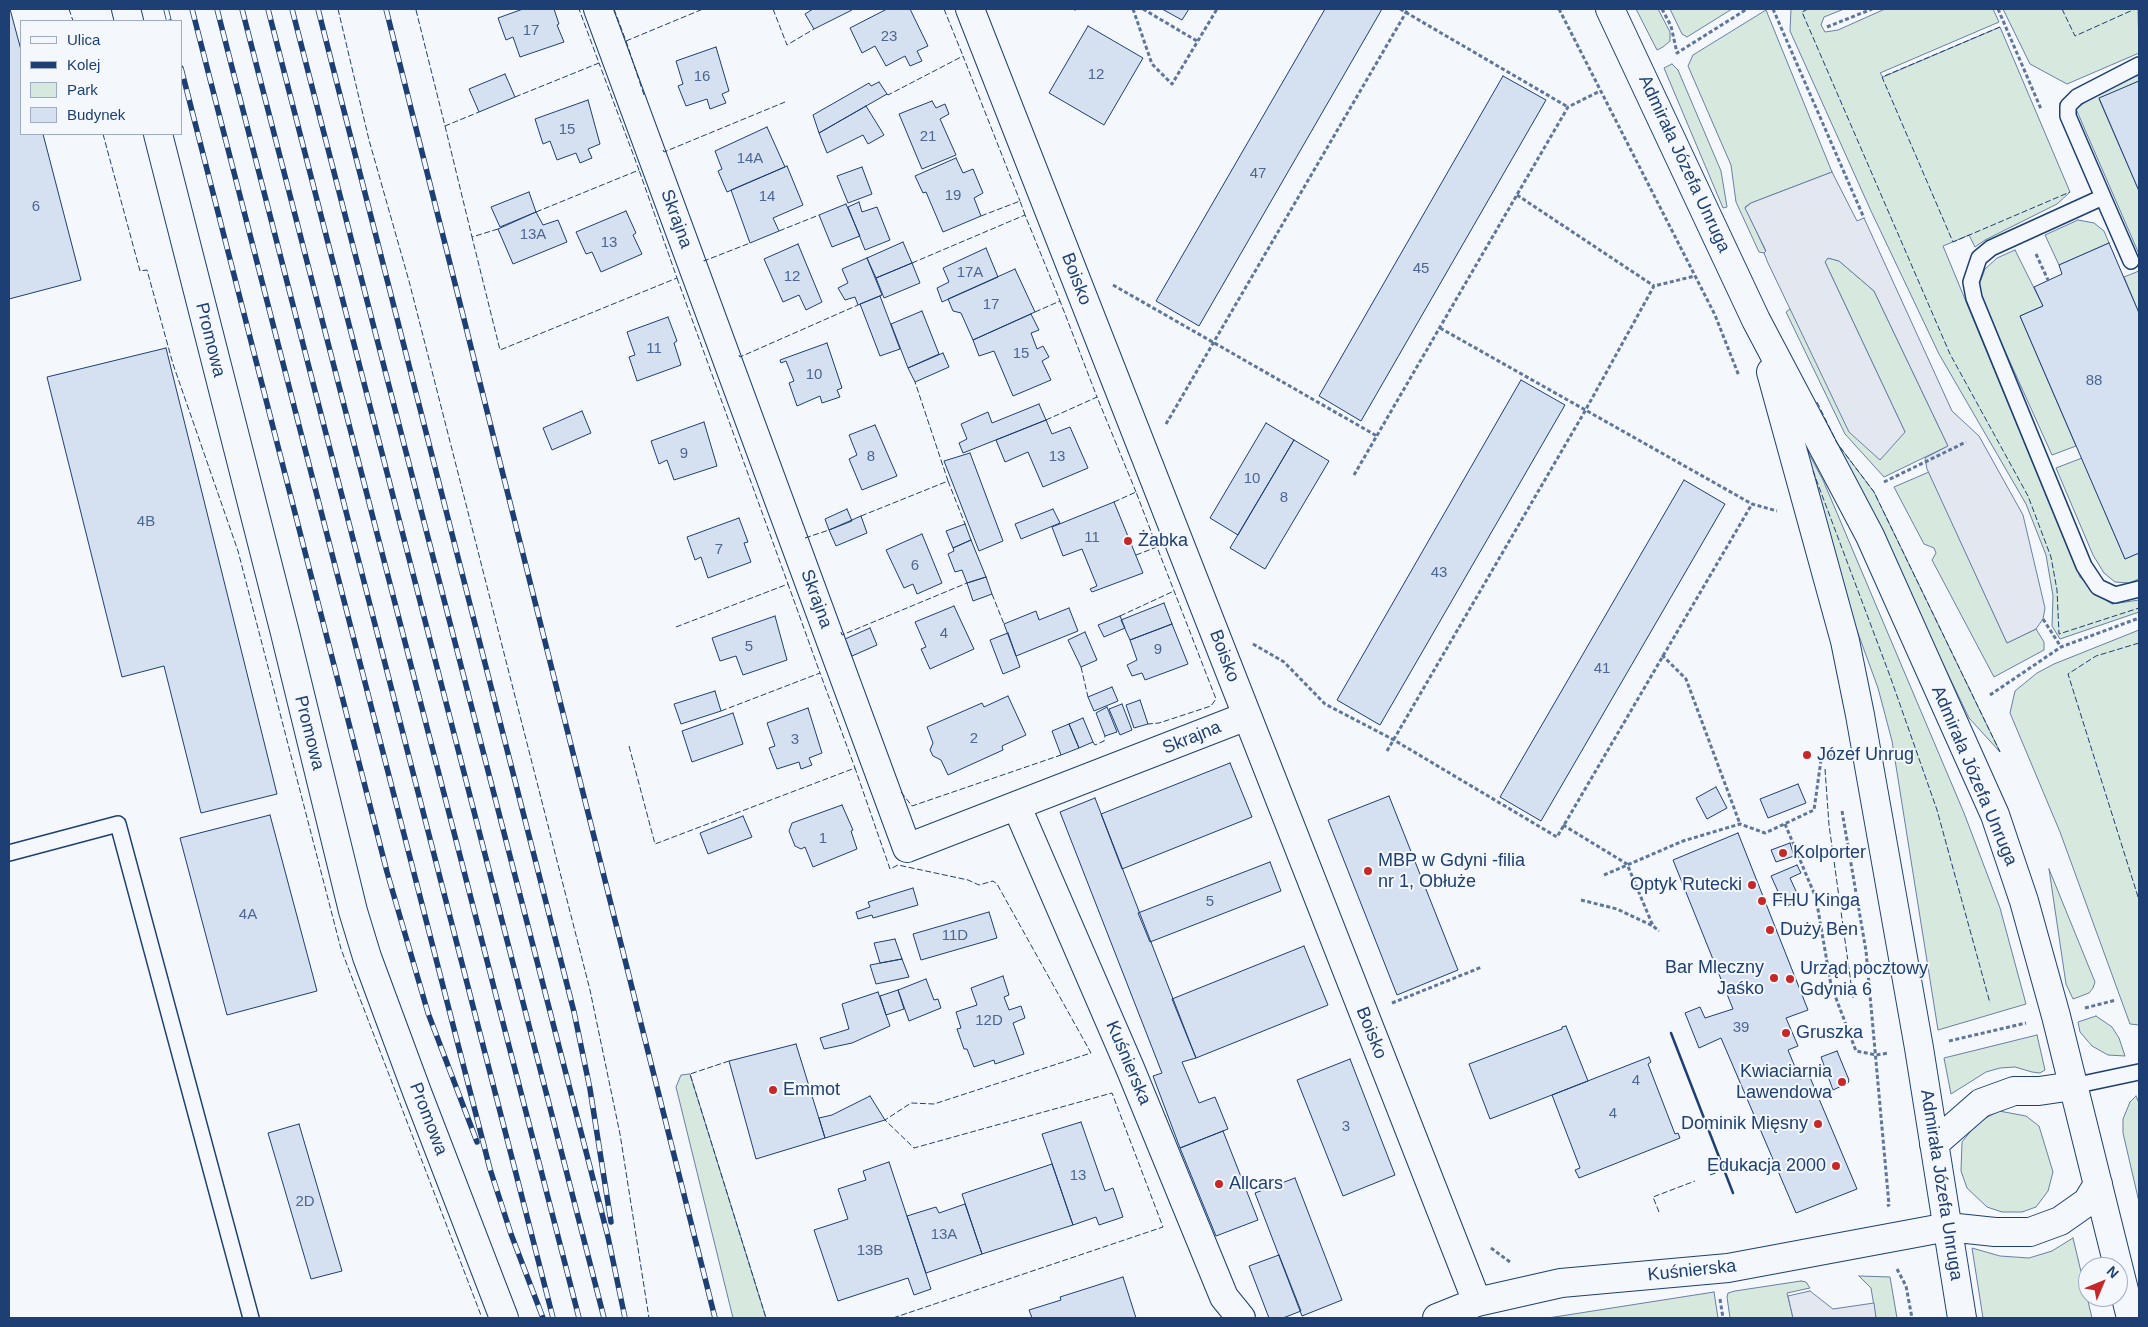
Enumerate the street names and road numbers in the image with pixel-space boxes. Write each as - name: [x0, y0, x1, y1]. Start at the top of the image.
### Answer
- street label: Admirała Józefa Unruga: [1633, 72, 1735, 256]
- street label: Skrajna: [655, 187, 697, 251]
- street label: Boisko: [1056, 250, 1096, 308]
- street label: Promowa: [190, 301, 230, 379]
- street label: Skrajna: [795, 567, 837, 631]
- street label: Boisko: [1204, 627, 1244, 685]
- street label: Admirała Józefa Unruga: [1926, 683, 2022, 869]
- street label: Promowa: [289, 694, 329, 772]
- street label: Skrajna: [1160, 717, 1224, 759]
- street label: Boisko: [1351, 1004, 1391, 1062]
- street label: Kuśnierska: [1101, 1018, 1155, 1108]
- street label: Promowa: [404, 1080, 452, 1158]
- street label: Admirała Józefa Unruga: [1915, 1088, 1967, 1282]
- street label: Kuśnierska: [1647, 1256, 1737, 1286]

